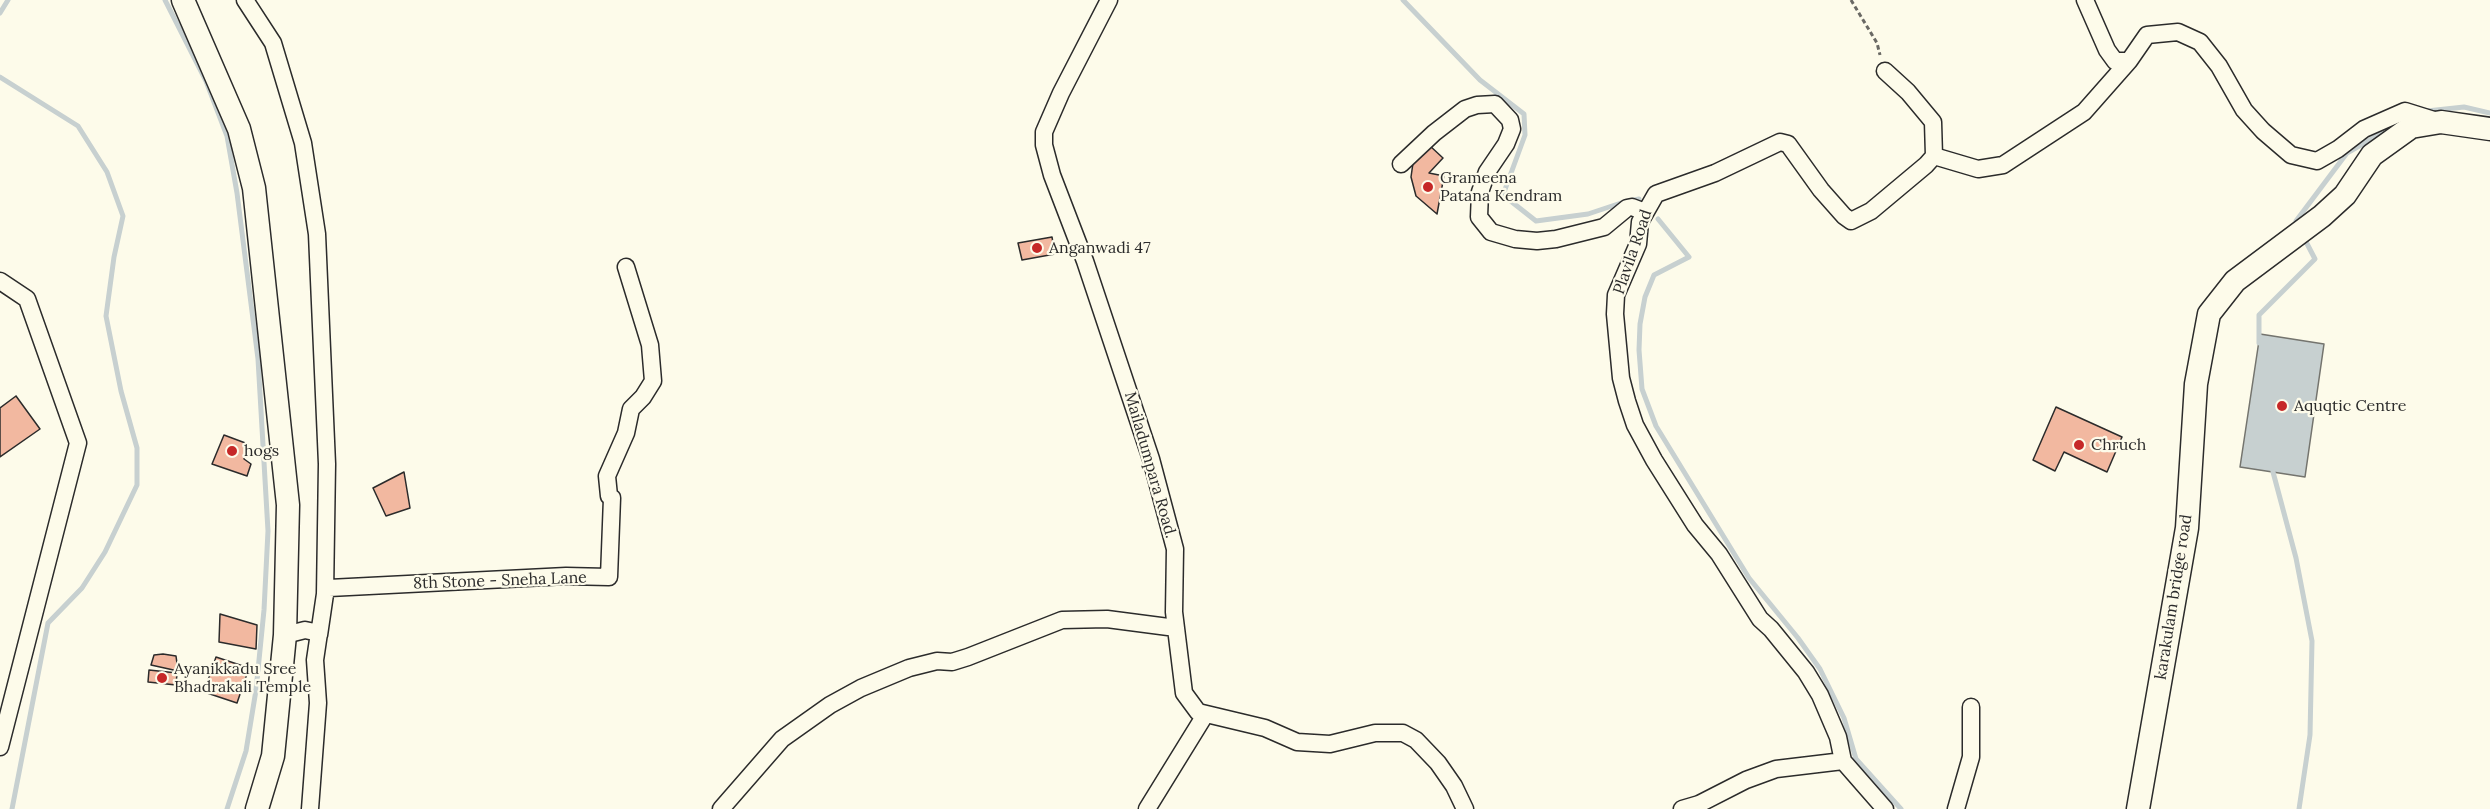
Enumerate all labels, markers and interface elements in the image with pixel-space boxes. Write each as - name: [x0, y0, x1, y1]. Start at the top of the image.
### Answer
- place label: Grameena Patana Kendram: [1440, 168, 1562, 206]
- marker: Grameena Patana Kendram: [1421, 180, 1435, 194]
- street label: Plavila Road: [1610, 207, 1656, 297]
- place label: Anganwadi 47: [1049, 238, 1151, 258]
- marker: Anganwadi 47: [1030, 241, 1044, 255]
- street label: Mailadumpara Road.: [1120, 389, 1180, 541]
- place label: Aquqtic Centre: [2294, 396, 2407, 416]
- marker: Aquqtic Centre: [2275, 399, 2289, 413]
- place label: Chruch: [2091, 435, 2146, 455]
- marker: Chruch: [2072, 438, 2086, 452]
- place label: hogs: [244, 441, 279, 461]
- marker: hogs: [225, 444, 239, 458]
- street label: karakulam bridge road: [2151, 513, 2197, 681]
- street label: 8th Stone - Sneha Lane: [413, 568, 587, 594]
- place label: Ayanikkadu Sree Bhadrakali Temple: [174, 659, 311, 697]
- marker: Ayanikkadu Sree Bhadrakali Temple: [155, 671, 169, 685]

